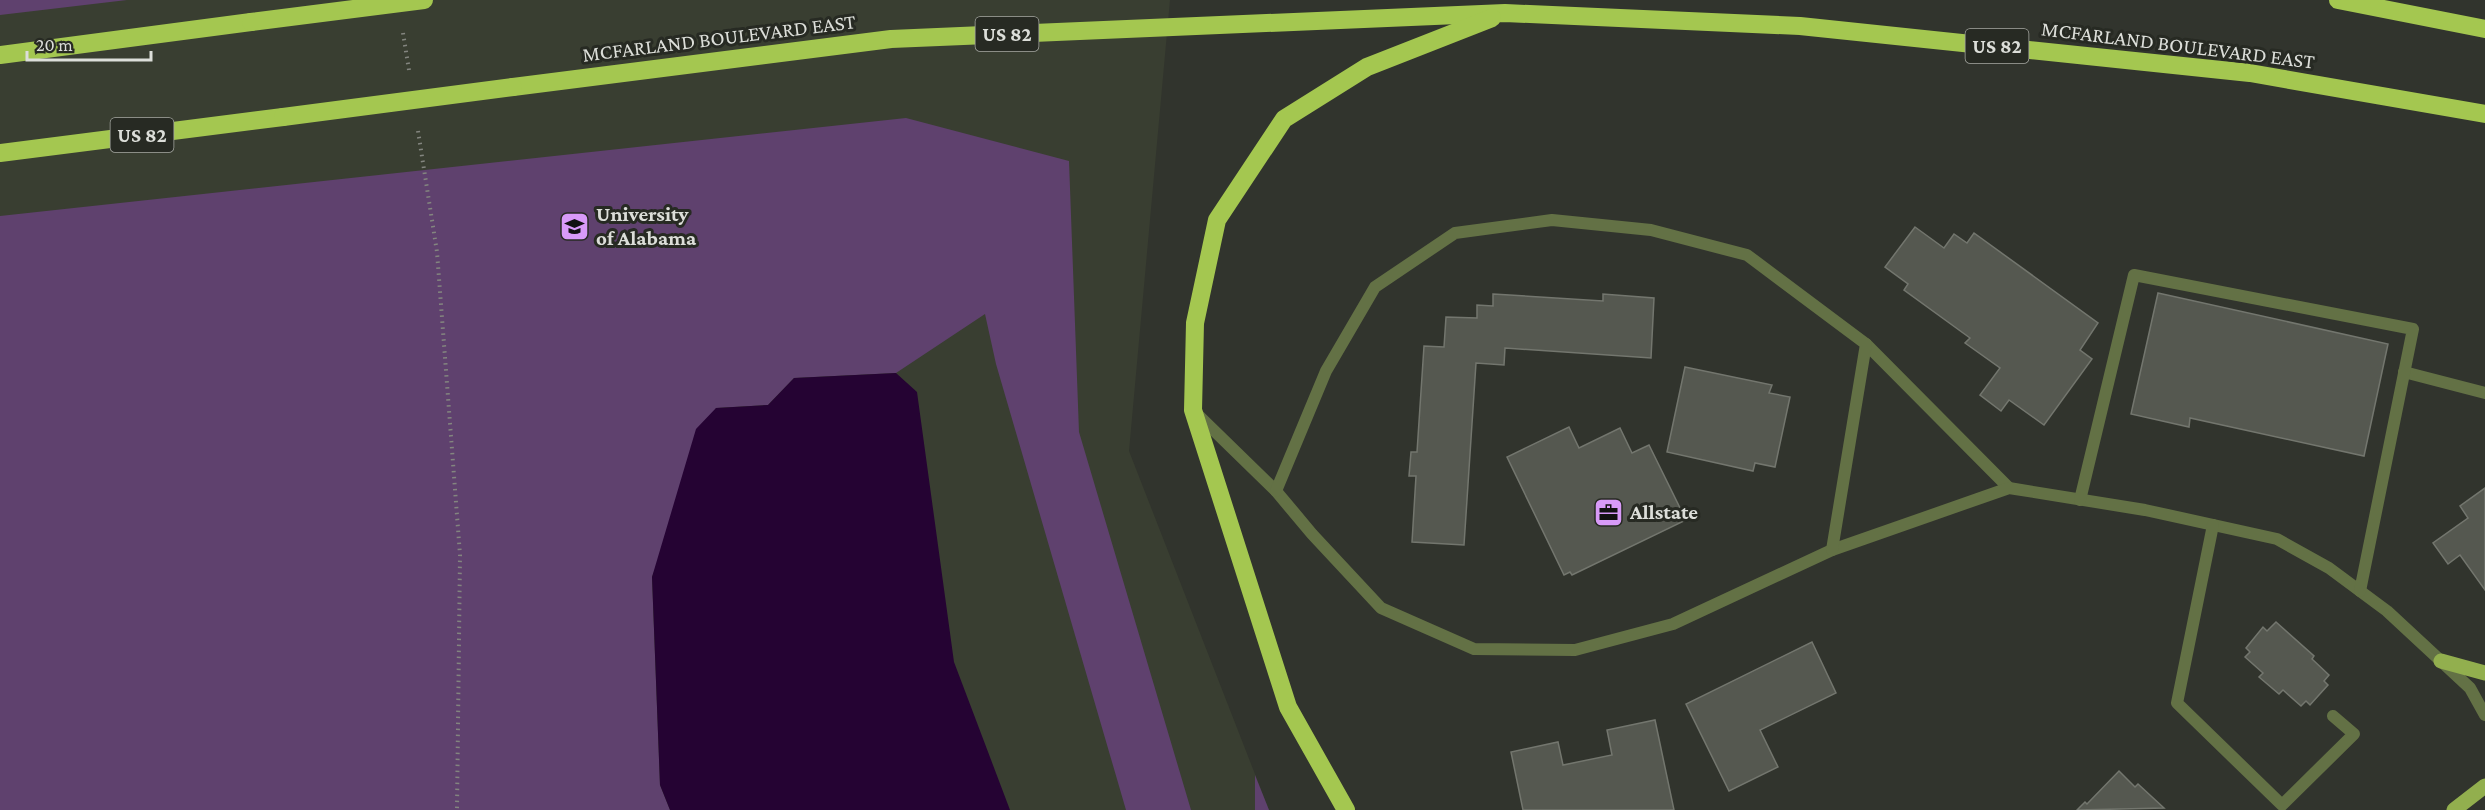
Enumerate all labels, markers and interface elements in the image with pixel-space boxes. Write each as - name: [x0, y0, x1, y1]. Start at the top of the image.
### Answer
- street label: MCFARLAND BOULEVARD EAST: [581, 9, 858, 67]
- street label: MCFARLAND BOULEVARD EAST: [2040, 16, 2317, 74]
- road number: US 82: [976, 17, 1038, 51]
- scale bar: [27, 24, 152, 62]
- road number: US 82: [1966, 29, 2028, 63]
- text: 20 m: [36, 35, 73, 55]
- road number: US 82: [110, 118, 174, 152]
- place label: University of Alabama: [596, 202, 697, 250]
- school or university icon: University of Alabama: [559, 210, 591, 242]
- office icon: Allstate: [1593, 496, 1625, 528]
- place label: Allstate: [1629, 500, 1698, 524]

